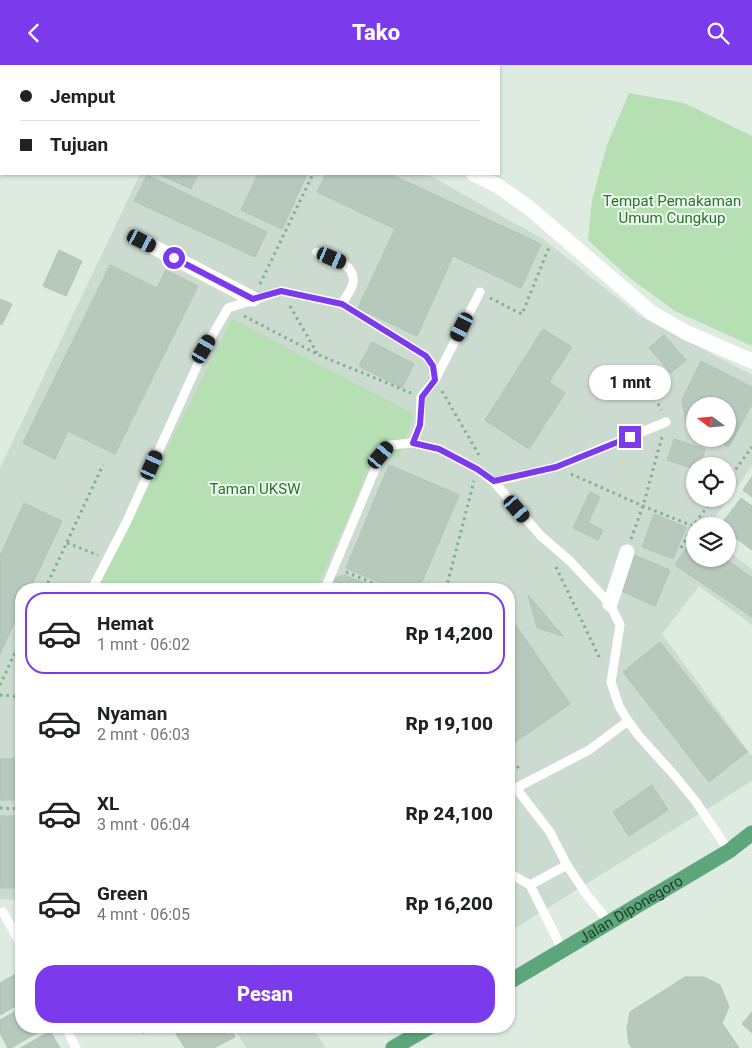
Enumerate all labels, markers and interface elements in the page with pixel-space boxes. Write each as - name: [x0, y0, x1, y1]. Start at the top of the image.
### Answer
- icon: back: [20, 19, 48, 47]
- icon: search: [704, 19, 732, 47]
- text: Tako: [352, 20, 400, 45]
- text: Jemput: [50, 85, 115, 108]
- text: Tujuan: [50, 133, 108, 156]
- park label: Tempat Pemakaman Umum Cungkup: [603, 192, 741, 227]
- car: [125, 228, 158, 254]
- car: [315, 245, 348, 271]
- route start: [163, 247, 185, 269]
- car: [448, 310, 475, 344]
- car: [190, 332, 217, 366]
- callout: 1 mnt: [589, 365, 671, 399]
- text: 1 mnt: [609, 373, 651, 392]
- north arrow: [686, 397, 736, 447]
- map controls: [686, 397, 736, 567]
- route end: [619, 426, 641, 448]
- car: [365, 439, 396, 471]
- car: [139, 448, 164, 482]
- button: locate: [686, 457, 736, 507]
- park label: Taman UKSW: [210, 480, 300, 498]
- car: [501, 493, 532, 525]
- button: layers: [686, 517, 736, 567]
- icon: car: [37, 611, 82, 656]
- text: Hemat: [97, 612, 154, 635]
- text: Rp 14,200: [406, 622, 493, 645]
- text: 1 mnt · 06:02: [97, 635, 190, 654]
- icon: car: [37, 701, 82, 746]
- text: Nyaman: [97, 702, 167, 725]
- text: Rp 19,100: [406, 712, 493, 735]
- text: 2 mnt · 06:03: [97, 725, 190, 744]
- icon: car: [37, 791, 82, 836]
- text: XL: [97, 792, 119, 815]
- text: Rp 24,100: [406, 802, 493, 825]
- text: 3 mnt · 06:04: [97, 815, 190, 834]
- street label: Jalan Diponegoro: [576, 872, 686, 947]
- icon: car: [37, 881, 82, 926]
- text: Green: [97, 882, 148, 905]
- text: Rp 16,200: [406, 892, 493, 915]
- text: 4 mnt · 06:05: [97, 905, 190, 924]
- button: Pesan: [35, 965, 495, 1023]

